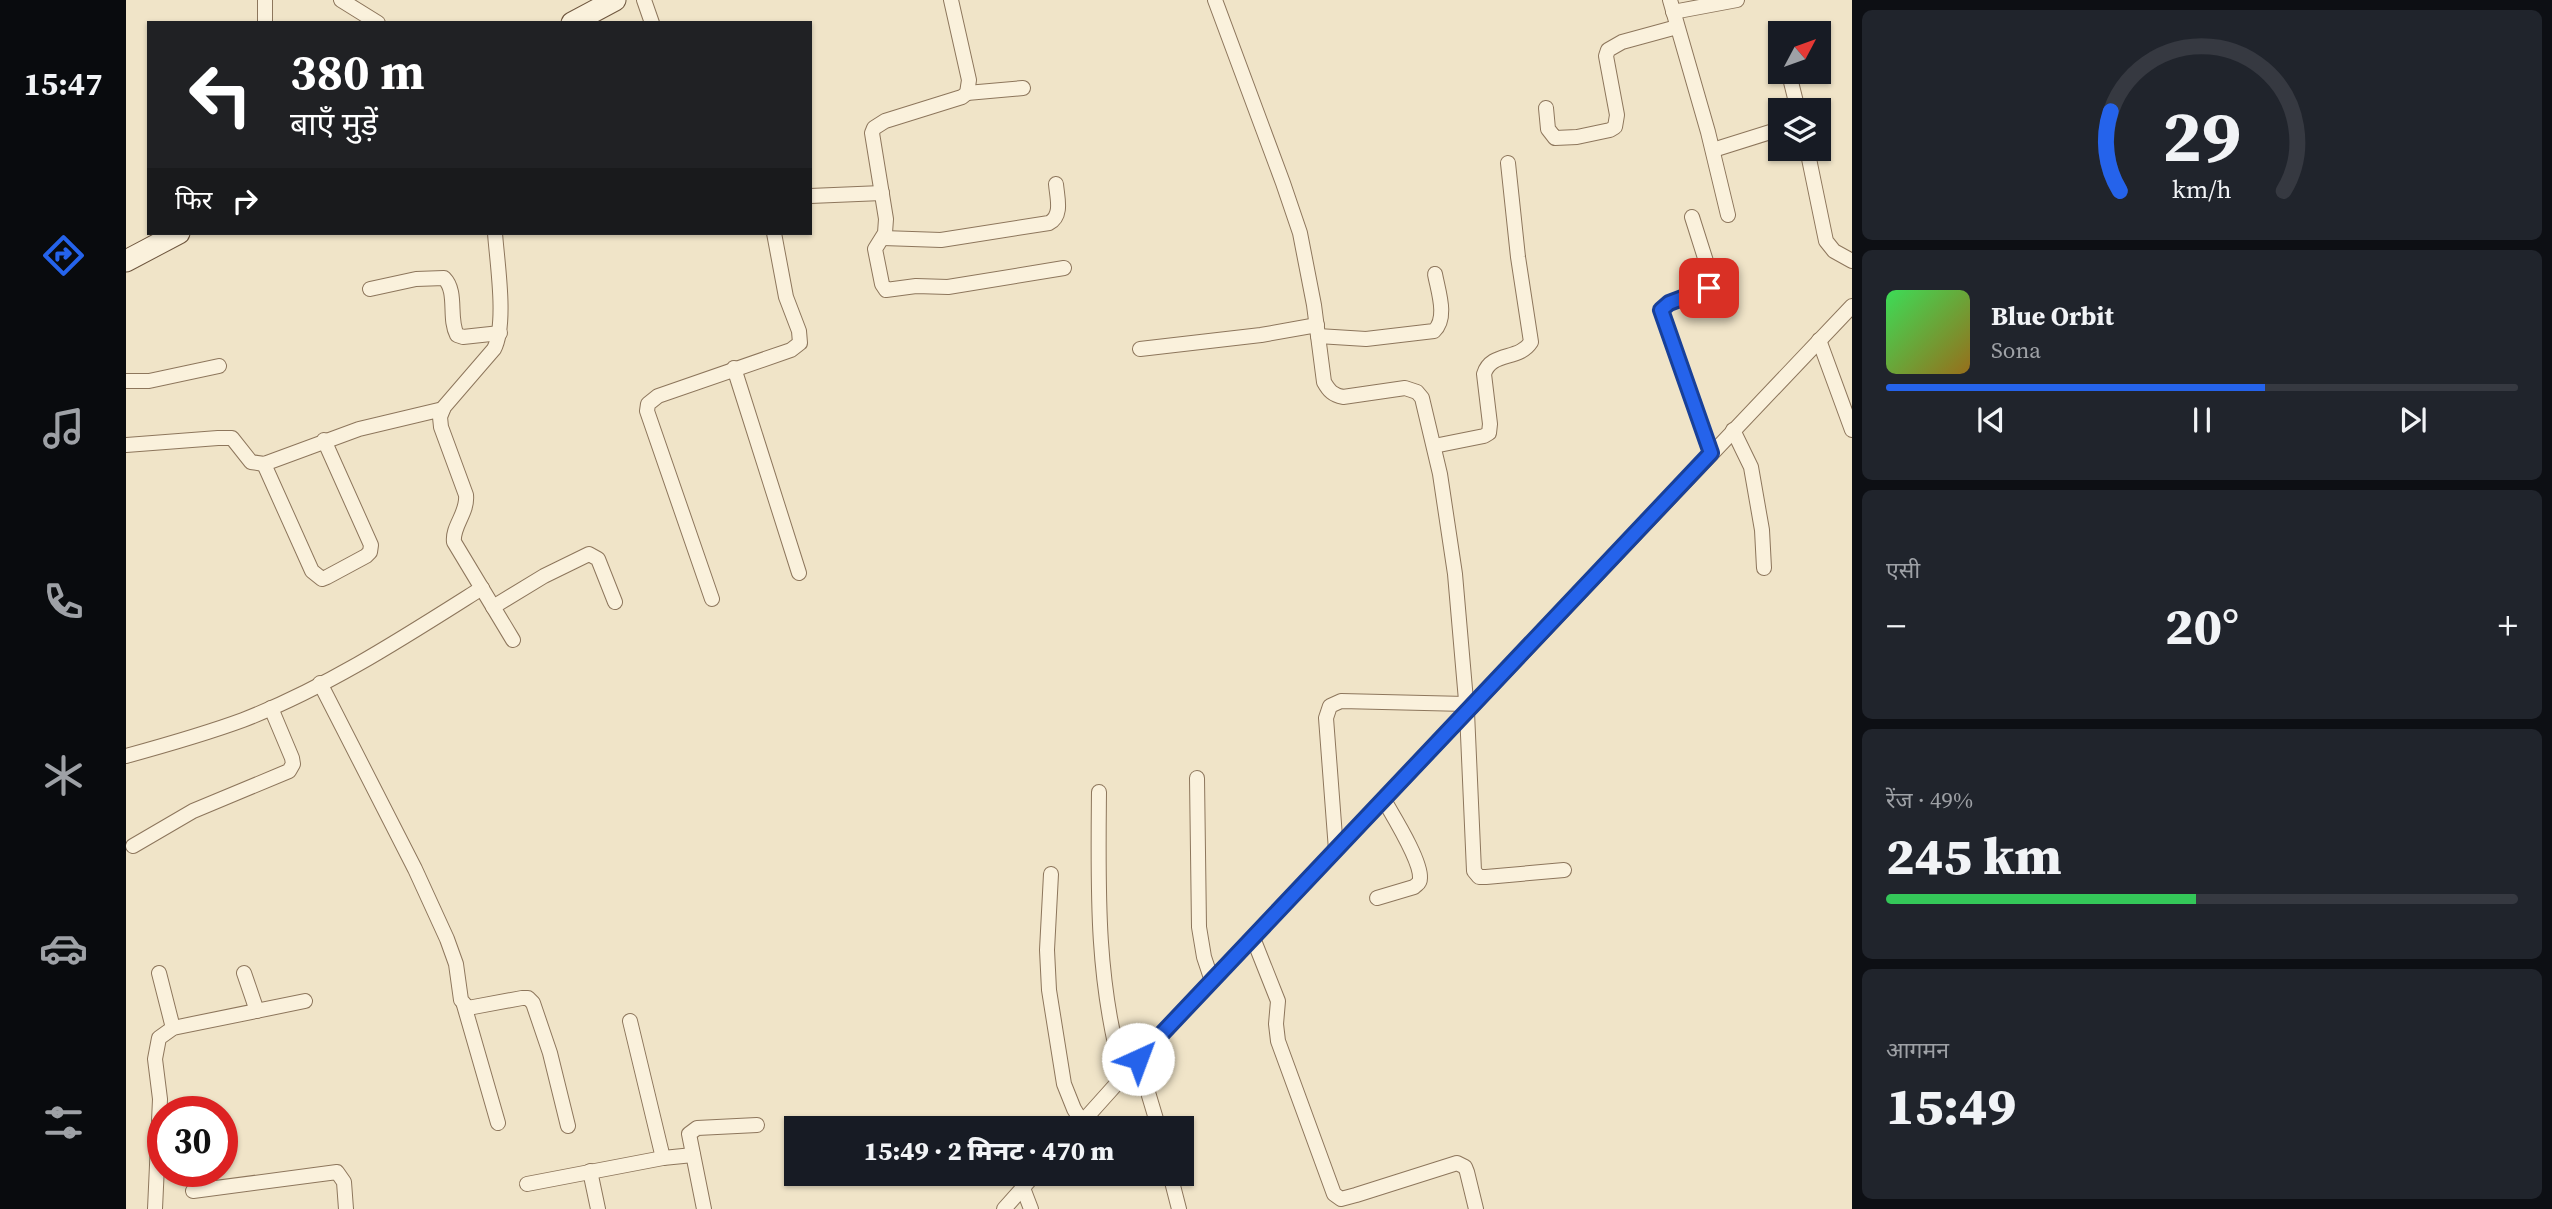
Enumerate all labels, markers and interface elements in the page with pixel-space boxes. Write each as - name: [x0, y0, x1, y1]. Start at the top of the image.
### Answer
- north arrow: [1768, 21, 1830, 84]
- map controls: [1768, 21, 1831, 161]
- text: 380 m: [290, 38, 425, 105]
- icon: left: [175, 49, 266, 140]
- text: 15:47: [24, 62, 102, 106]
- text: 29: [2163, 86, 2241, 185]
- button: layers: [1768, 98, 1831, 161]
- text: बाएँ मुड़ें: [290, 102, 378, 146]
- text: km/h: [2172, 172, 2232, 206]
- text: फिर: [175, 182, 212, 218]
- icon: right: [226, 182, 264, 220]
- icon: directions: [39, 231, 88, 280]
- pin: [1679, 258, 1739, 318]
- icon: arrive: [1690, 269, 1728, 307]
- text: Blue Orbit: [1991, 298, 2114, 334]
- text: Sona: [1991, 334, 2041, 366]
- icon: previous: [1972, 401, 2010, 439]
- icon: pause: [2183, 401, 2221, 439]
- icon: next: [2394, 401, 2432, 439]
- icon: music: [39, 404, 88, 453]
- text: एसी: [1886, 554, 1920, 586]
- icon: phone: [39, 577, 88, 626]
- text: 20°: [2165, 590, 2239, 661]
- text: −: [1886, 600, 1906, 652]
- text: +: [2498, 600, 2518, 652]
- icon: climate: [39, 751, 88, 800]
- text: रेंज · 49%: [1886, 784, 1973, 816]
- text: 245 km: [1886, 820, 2062, 891]
- icon: car: [39, 924, 88, 973]
- position arrow: [1101, 1022, 1175, 1096]
- text: आगमन: [1886, 1034, 1949, 1066]
- text: 15:49: [1886, 1070, 2016, 1141]
- speed limit sign: 30: [147, 1096, 238, 1187]
- icon: filters: [39, 1098, 88, 1147]
- text: 15:49 · 2 मिनट · 470 m: [864, 1133, 1114, 1169]

